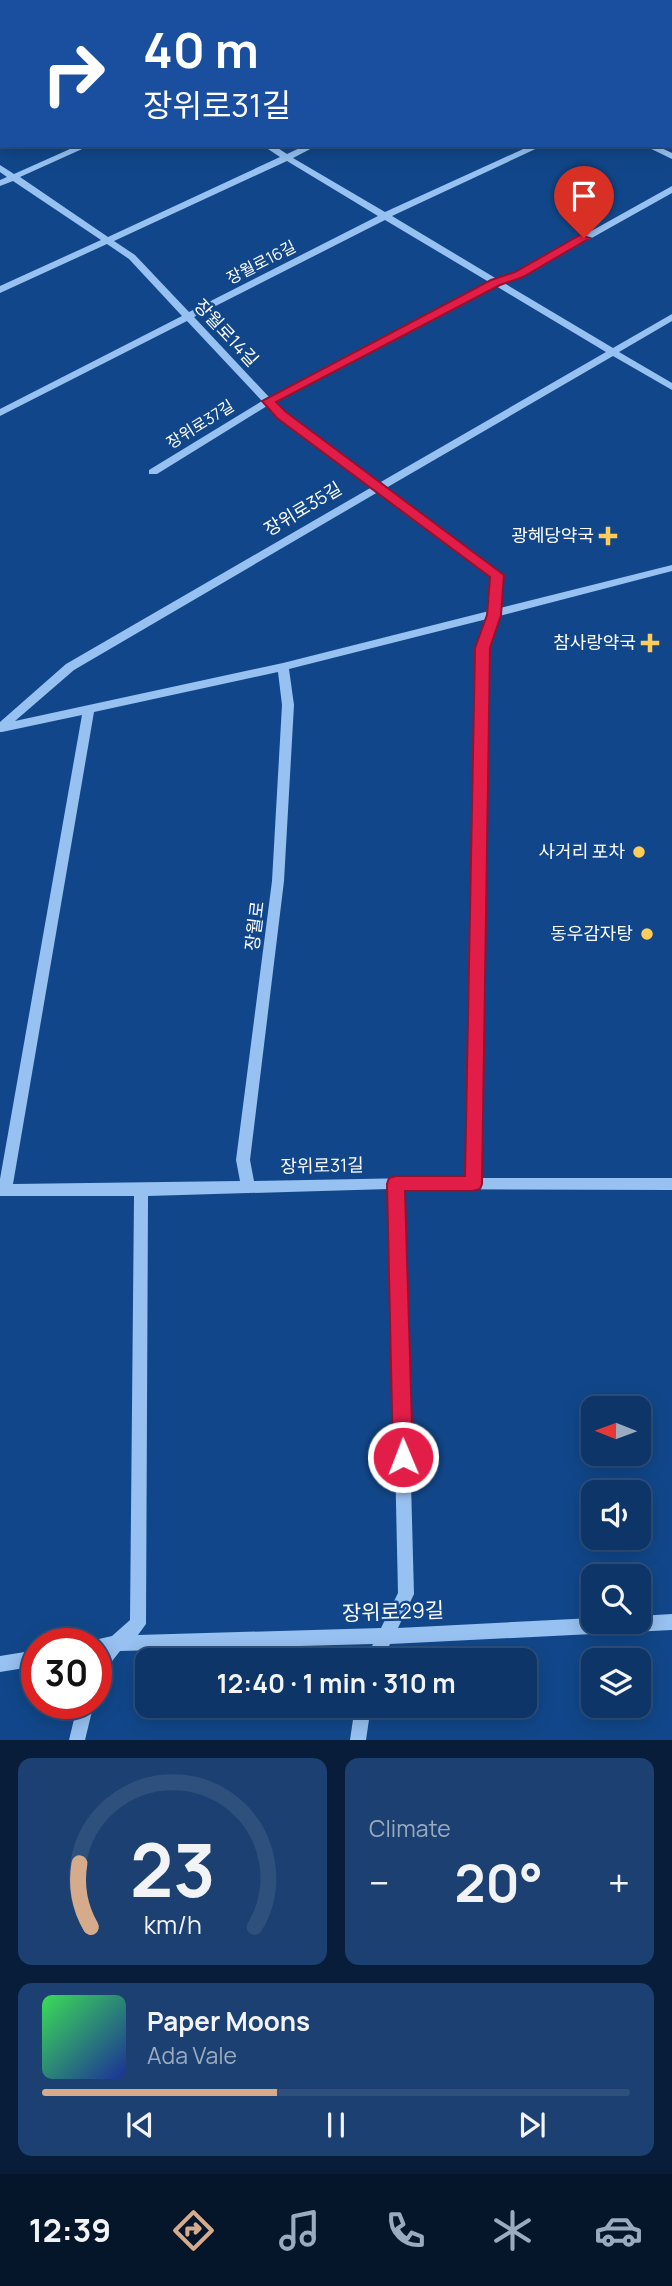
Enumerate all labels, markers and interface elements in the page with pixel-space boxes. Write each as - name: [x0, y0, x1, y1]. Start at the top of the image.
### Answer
- text: 40 m: [143, 16, 259, 83]
- icon: right: [28, 28, 119, 119]
- text: 장위로31길: [143, 83, 291, 127]
- pin: [554, 166, 614, 238]
- icon: arrive: [565, 177, 603, 215]
- street label: 장월로16길: [223, 235, 299, 289]
- street label: 장월로14길: [189, 293, 264, 371]
- street label: 장위로37길: [162, 395, 238, 453]
- street label: 장위로35길: [259, 476, 346, 541]
- place label: 광혜당약국: [511, 523, 594, 547]
- marker: 광혜당약국: [600, 528, 616, 544]
- place label: 참사랑약국: [553, 630, 636, 654]
- marker: 참사랑약국: [642, 635, 658, 651]
- place label: 사거리 포차: [539, 839, 625, 863]
- marker: 사거리 포차: [631, 844, 647, 860]
- street label: 장월로: [239, 900, 269, 952]
- place label: 동우감자탕: [550, 921, 633, 945]
- marker: 동우감자탕: [639, 926, 655, 942]
- street label: 장위로31길: [280, 1152, 364, 1178]
- north arrow: [581, 1396, 651, 1466]
- map controls: [581, 1396, 651, 1718]
- position arrow: [366, 1420, 440, 1494]
- button: sound: [581, 1480, 651, 1550]
- button: search: [581, 1564, 651, 1634]
- street label: 장위로29길: [341, 1595, 445, 1627]
- speed limit sign: 30: [21, 1628, 112, 1719]
- button: layers: [581, 1648, 651, 1718]
- text: 12:40 · 1 min · 310 m: [216, 1665, 456, 1701]
- text: Climate: [369, 1812, 451, 1844]
- text: 23: [130, 1820, 215, 1920]
- text: 20°: [455, 1847, 543, 1918]
- text: −: [369, 1856, 390, 1908]
- text: +: [608, 1856, 630, 1908]
- text: km/h: [143, 1907, 202, 1942]
- text: Paper Moons: [147, 2003, 310, 2039]
- text: Ada Vale: [147, 2039, 237, 2071]
- icon: previous: [121, 2106, 159, 2144]
- icon: pause: [317, 2106, 355, 2144]
- icon: next: [513, 2106, 551, 2144]
- icon: directions: [169, 2206, 218, 2255]
- icon: music: [275, 2206, 324, 2255]
- icon: phone: [381, 2206, 430, 2255]
- icon: climate: [488, 2206, 537, 2255]
- icon: car: [594, 2206, 643, 2255]
- text: 12:39: [29, 2208, 111, 2252]

